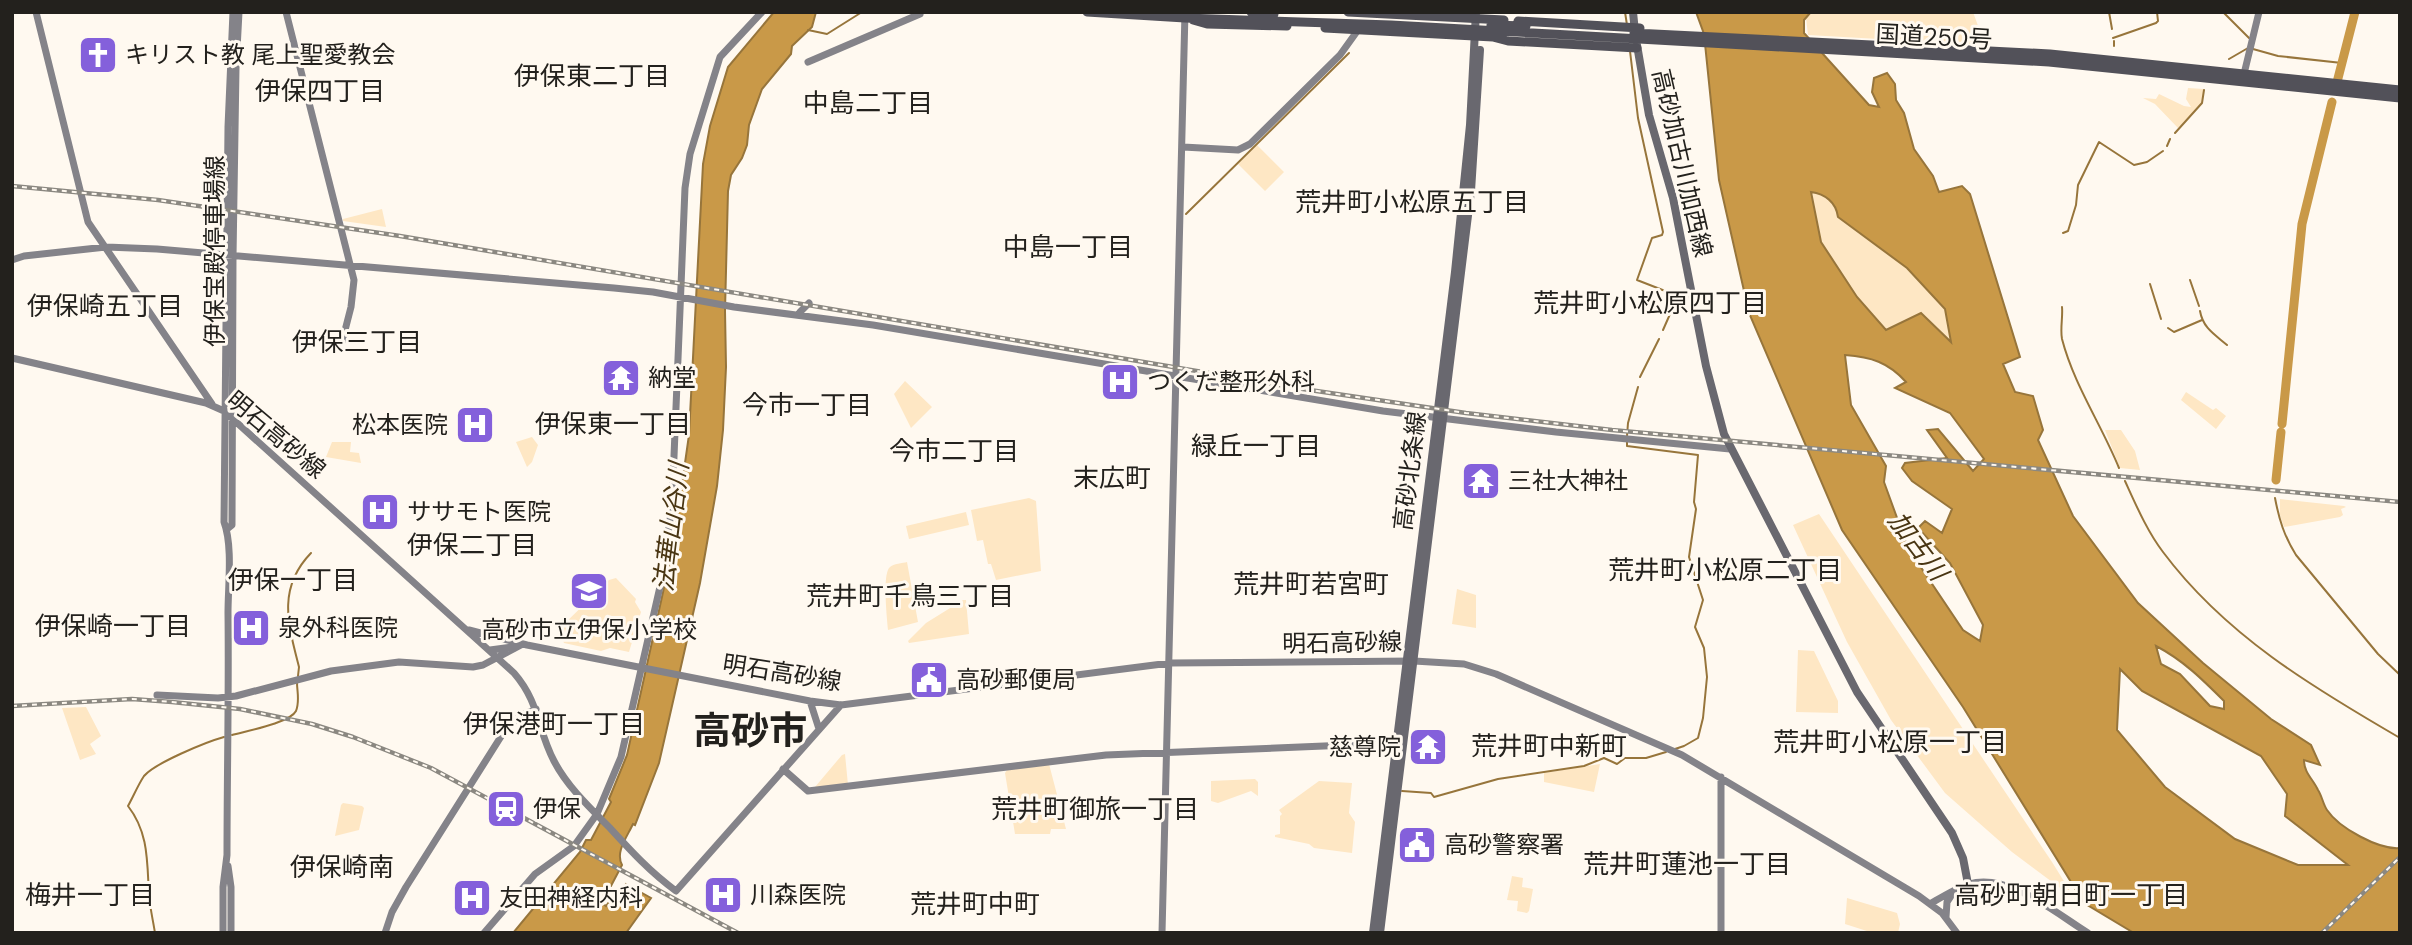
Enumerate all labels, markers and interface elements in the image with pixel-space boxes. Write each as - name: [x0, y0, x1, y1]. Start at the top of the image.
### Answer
- street label: 国道250号: [1875, 18, 1993, 55]
- church icon: キリスト教 尾上聖愛教会: [77, 34, 119, 76]
- place label: キリスト教 尾上聖愛教会: [125, 39, 395, 70]
- district label: 伊保東二丁目: [514, 59, 670, 93]
- street label: 高砂加古川加西線: [1646, 66, 1719, 260]
- district label: 伊保四丁目: [255, 74, 385, 108]
- district label: 中島二丁目: [803, 86, 933, 120]
- street label: 伊保宝殿停車場線: [199, 155, 230, 347]
- district label: 荒井町小松原五丁目: [1295, 185, 1529, 219]
- district label: 中島一丁目: [1003, 230, 1133, 264]
- district label: 荒井町小松原四丁目: [1533, 286, 1767, 320]
- district label: 伊保崎五丁目: [27, 289, 183, 323]
- district label: 伊保三丁目: [292, 325, 422, 359]
- temple icon: 納堂: [600, 357, 642, 399]
- hospital icon: つくだ整形外科: [1099, 361, 1141, 403]
- place label: 納堂: [648, 362, 696, 393]
- place label: つくだ整形外科: [1147, 366, 1315, 397]
- street label: 明石高砂線: [220, 384, 332, 485]
- district label: 今市一丁目: [742, 388, 872, 422]
- hospital icon: 松本医院: [454, 404, 496, 446]
- district label: 伊保東一丁目: [535, 407, 691, 441]
- place label: 松本医院: [352, 409, 448, 440]
- street label: 高砂北条線: [1387, 409, 1432, 532]
- district label: 緑丘一丁目: [1191, 429, 1321, 463]
- district label: 今市二丁目: [889, 434, 1019, 468]
- water label: 法華山谷川: [646, 457, 696, 594]
- temple icon: 三社大神社: [1460, 460, 1502, 502]
- district label: 末広町: [1073, 461, 1151, 495]
- place label: 三社大神社: [1508, 465, 1628, 496]
- hospital icon: ササモト医院: [359, 491, 401, 533]
- place label: ササモト医院: [407, 496, 551, 527]
- water label: 加古川: [1881, 505, 1957, 590]
- district label: 伊保二丁目: [407, 528, 537, 562]
- district label: 荒井町小松原二丁目: [1608, 553, 1842, 587]
- district label: 伊保一丁目: [228, 563, 358, 597]
- district label: 荒井町若宮町: [1233, 567, 1389, 601]
- school or university icon: 高砂市立伊保小学校: [568, 570, 610, 612]
- district label: 荒井町千鳥三丁目: [806, 579, 1014, 613]
- hospital icon: 泉外科医院: [230, 607, 272, 649]
- district label: 伊保崎一丁目: [35, 609, 191, 643]
- place label: 泉外科医院: [278, 612, 398, 643]
- place label: 高砂市立伊保小学校: [481, 614, 697, 645]
- street label: 明石高砂線: [1282, 626, 1402, 659]
- street label: 明石高砂線: [720, 648, 844, 697]
- public building icon: 高砂郵便局: [908, 659, 950, 701]
- place label: 高砂郵便局: [956, 664, 1076, 695]
- district label: 高砂市: [693, 706, 807, 756]
- district label: 伊保港町一丁目: [463, 707, 645, 741]
- district label: 荒井町小松原一丁目: [1773, 725, 2007, 759]
- temple icon: 慈尊院: [1407, 726, 1449, 768]
- district label: 荒井町中新町: [1471, 729, 1627, 763]
- place label: 慈尊院: [1329, 731, 1401, 762]
- station icon: 伊保: [485, 788, 527, 830]
- district label: 荒井町御旅一丁目: [991, 792, 1199, 826]
- place label: 伊保: [533, 793, 581, 824]
- public building icon: 高砂警察署: [1396, 824, 1438, 866]
- place label: 高砂警察署: [1444, 829, 1564, 860]
- district label: 荒井町蓮池一丁目: [1583, 847, 1791, 881]
- district label: 伊保崎南: [290, 850, 394, 884]
- hospital icon: 川森医院: [702, 874, 744, 916]
- hospital icon: 友田神経内科: [451, 877, 493, 919]
- district label: 梅井一丁目: [25, 878, 155, 912]
- district label: 高砂町朝日町一丁目: [1954, 878, 2188, 912]
- place label: 川森医院: [750, 879, 846, 910]
- place label: 友田神経内科: [499, 882, 643, 913]
- district label: 荒井町中町: [910, 887, 1040, 921]

